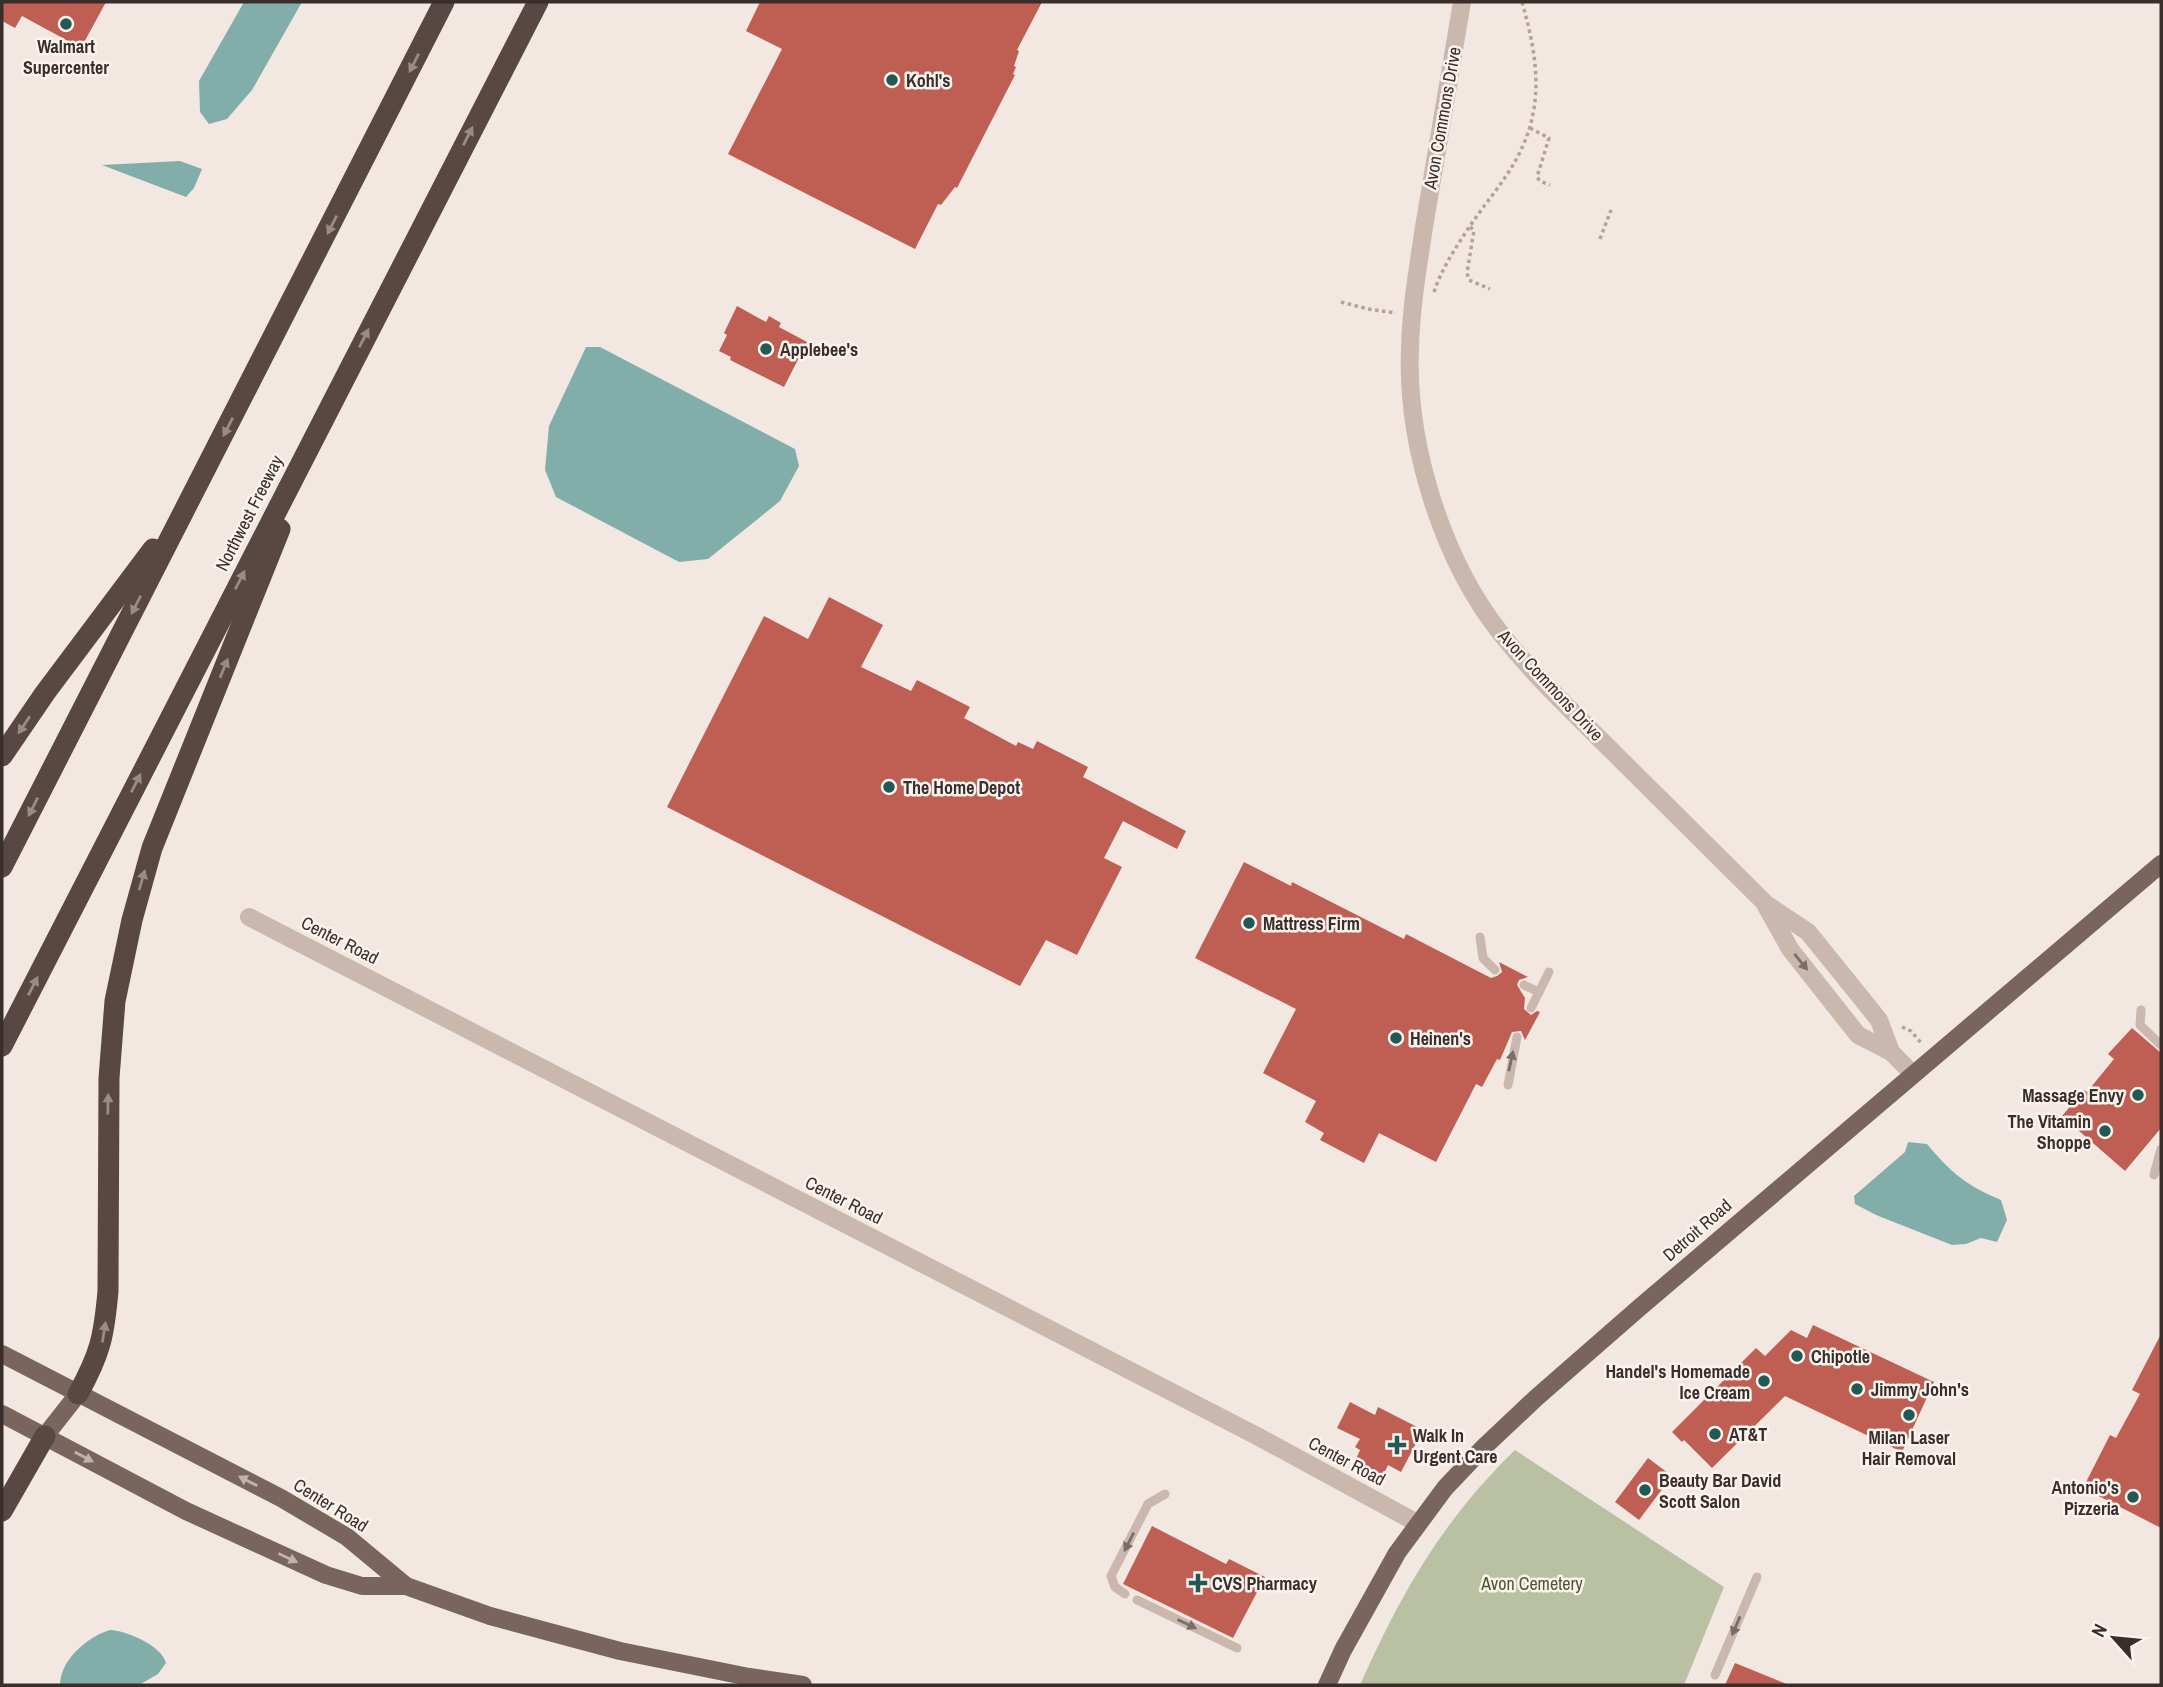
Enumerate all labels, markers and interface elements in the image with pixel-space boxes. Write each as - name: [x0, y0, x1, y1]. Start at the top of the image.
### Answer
- marker: Walmart Supercenter: [58, 16, 74, 32]
- place label: Walmart Supercenter: [23, 34, 109, 80]
- street label: Avon Commons Drive: [1417, 45, 1467, 192]
- one-way arrow: [408, 53, 419, 73]
- place label: Kohl's: [906, 68, 951, 93]
- marker: Kohl's: [884, 72, 900, 88]
- one-way arrow: [463, 126, 474, 146]
- one-way arrow: [326, 215, 337, 235]
- one-way arrow: [358, 328, 370, 348]
- place label: Applebee's: [780, 337, 858, 362]
- marker: Applebee's: [758, 341, 774, 357]
- one-way arrow: [222, 417, 233, 437]
- street label: Northwest Freeway: [209, 450, 289, 575]
- one-way arrow: [233, 570, 245, 590]
- one-way arrow: [131, 595, 142, 615]
- street label: Avon Commons Drive: [1492, 623, 1609, 746]
- one-way arrow: [218, 657, 229, 678]
- one-way arrow: [17, 716, 31, 734]
- one-way arrow: [131, 773, 142, 793]
- place label: The Home Depot: [903, 775, 1020, 800]
- marker: The Home Depot: [881, 779, 897, 795]
- one-way arrow: [27, 798, 39, 818]
- one-way arrow: [137, 869, 148, 891]
- street label: Center Road: [297, 910, 383, 970]
- place label: Mattress Firm: [1263, 911, 1360, 936]
- marker: Mattress Firm: [1241, 915, 1257, 931]
- one-way arrow: [1793, 954, 1808, 971]
- one-way arrow: [27, 976, 38, 996]
- place label: Heinen's: [1410, 1026, 1471, 1051]
- marker: Heinen's: [1388, 1030, 1404, 1046]
- one-way arrow: [1506, 1049, 1517, 1071]
- place label: Massage Envy: [2022, 1083, 2125, 1108]
- marker: Massage Envy: [2130, 1087, 2146, 1103]
- one-way arrow: [103, 1093, 114, 1115]
- place label: The Vitamin Shoppe: [2008, 1109, 2091, 1155]
- marker: The Vitamin Shoppe: [2097, 1123, 2113, 1139]
- street label: Center Road: [801, 1170, 887, 1230]
- street label: Detroit Road: [1657, 1193, 1737, 1267]
- one-way arrow: [99, 1321, 110, 1343]
- place label: Chipotle: [1811, 1344, 1870, 1369]
- marker: Chipotle: [1789, 1348, 1805, 1364]
- place label: Handel's Homemade Ice Cream: [1605, 1359, 1750, 1405]
- marker: Handel's Homemade Ice Cream: [1756, 1373, 1772, 1389]
- place label: Jimmy John's: [1871, 1377, 1969, 1402]
- marker: Jimmy John's: [1849, 1381, 1865, 1397]
- marker: Milan Laser Hair Removal: [1901, 1407, 1917, 1423]
- place label: AT&T: [1729, 1422, 1767, 1447]
- place label: Walk In Urgent Care: [1413, 1423, 1497, 1469]
- place label: Milan Laser Hair Removal: [1862, 1425, 1956, 1471]
- marker: AT&T: [1707, 1426, 1723, 1442]
- street label: Center Road: [1304, 1430, 1390, 1492]
- marker: Walk In Urgent Care: [1387, 1435, 1407, 1455]
- one-way arrow: [74, 1451, 94, 1463]
- place label: Beauty Bar David Scott Salon: [1659, 1468, 1781, 1514]
- street label: Center Road: [289, 1472, 373, 1538]
- place label: Antonio's Pizzeria: [2052, 1475, 2120, 1521]
- one-way arrow: [238, 1476, 258, 1487]
- marker: Beauty Bar David Scott Salon: [1637, 1482, 1653, 1498]
- marker: Antonio's Pizzeria: [2125, 1489, 2141, 1505]
- one-way arrow: [1123, 1532, 1134, 1552]
- one-way arrow: [278, 1552, 298, 1564]
- place label: CVS Pharmacy: [1212, 1571, 1318, 1596]
- park label: Avon Cemetery: [1480, 1571, 1583, 1596]
- marker: CVS Pharmacy: [1190, 1575, 1206, 1591]
- north arrow: [2079, 1603, 2149, 1673]
- one-way arrow: [1730, 1616, 1742, 1636]
- one-way arrow: [1177, 1618, 1197, 1629]
- text: N: [2085, 1619, 2113, 1641]

